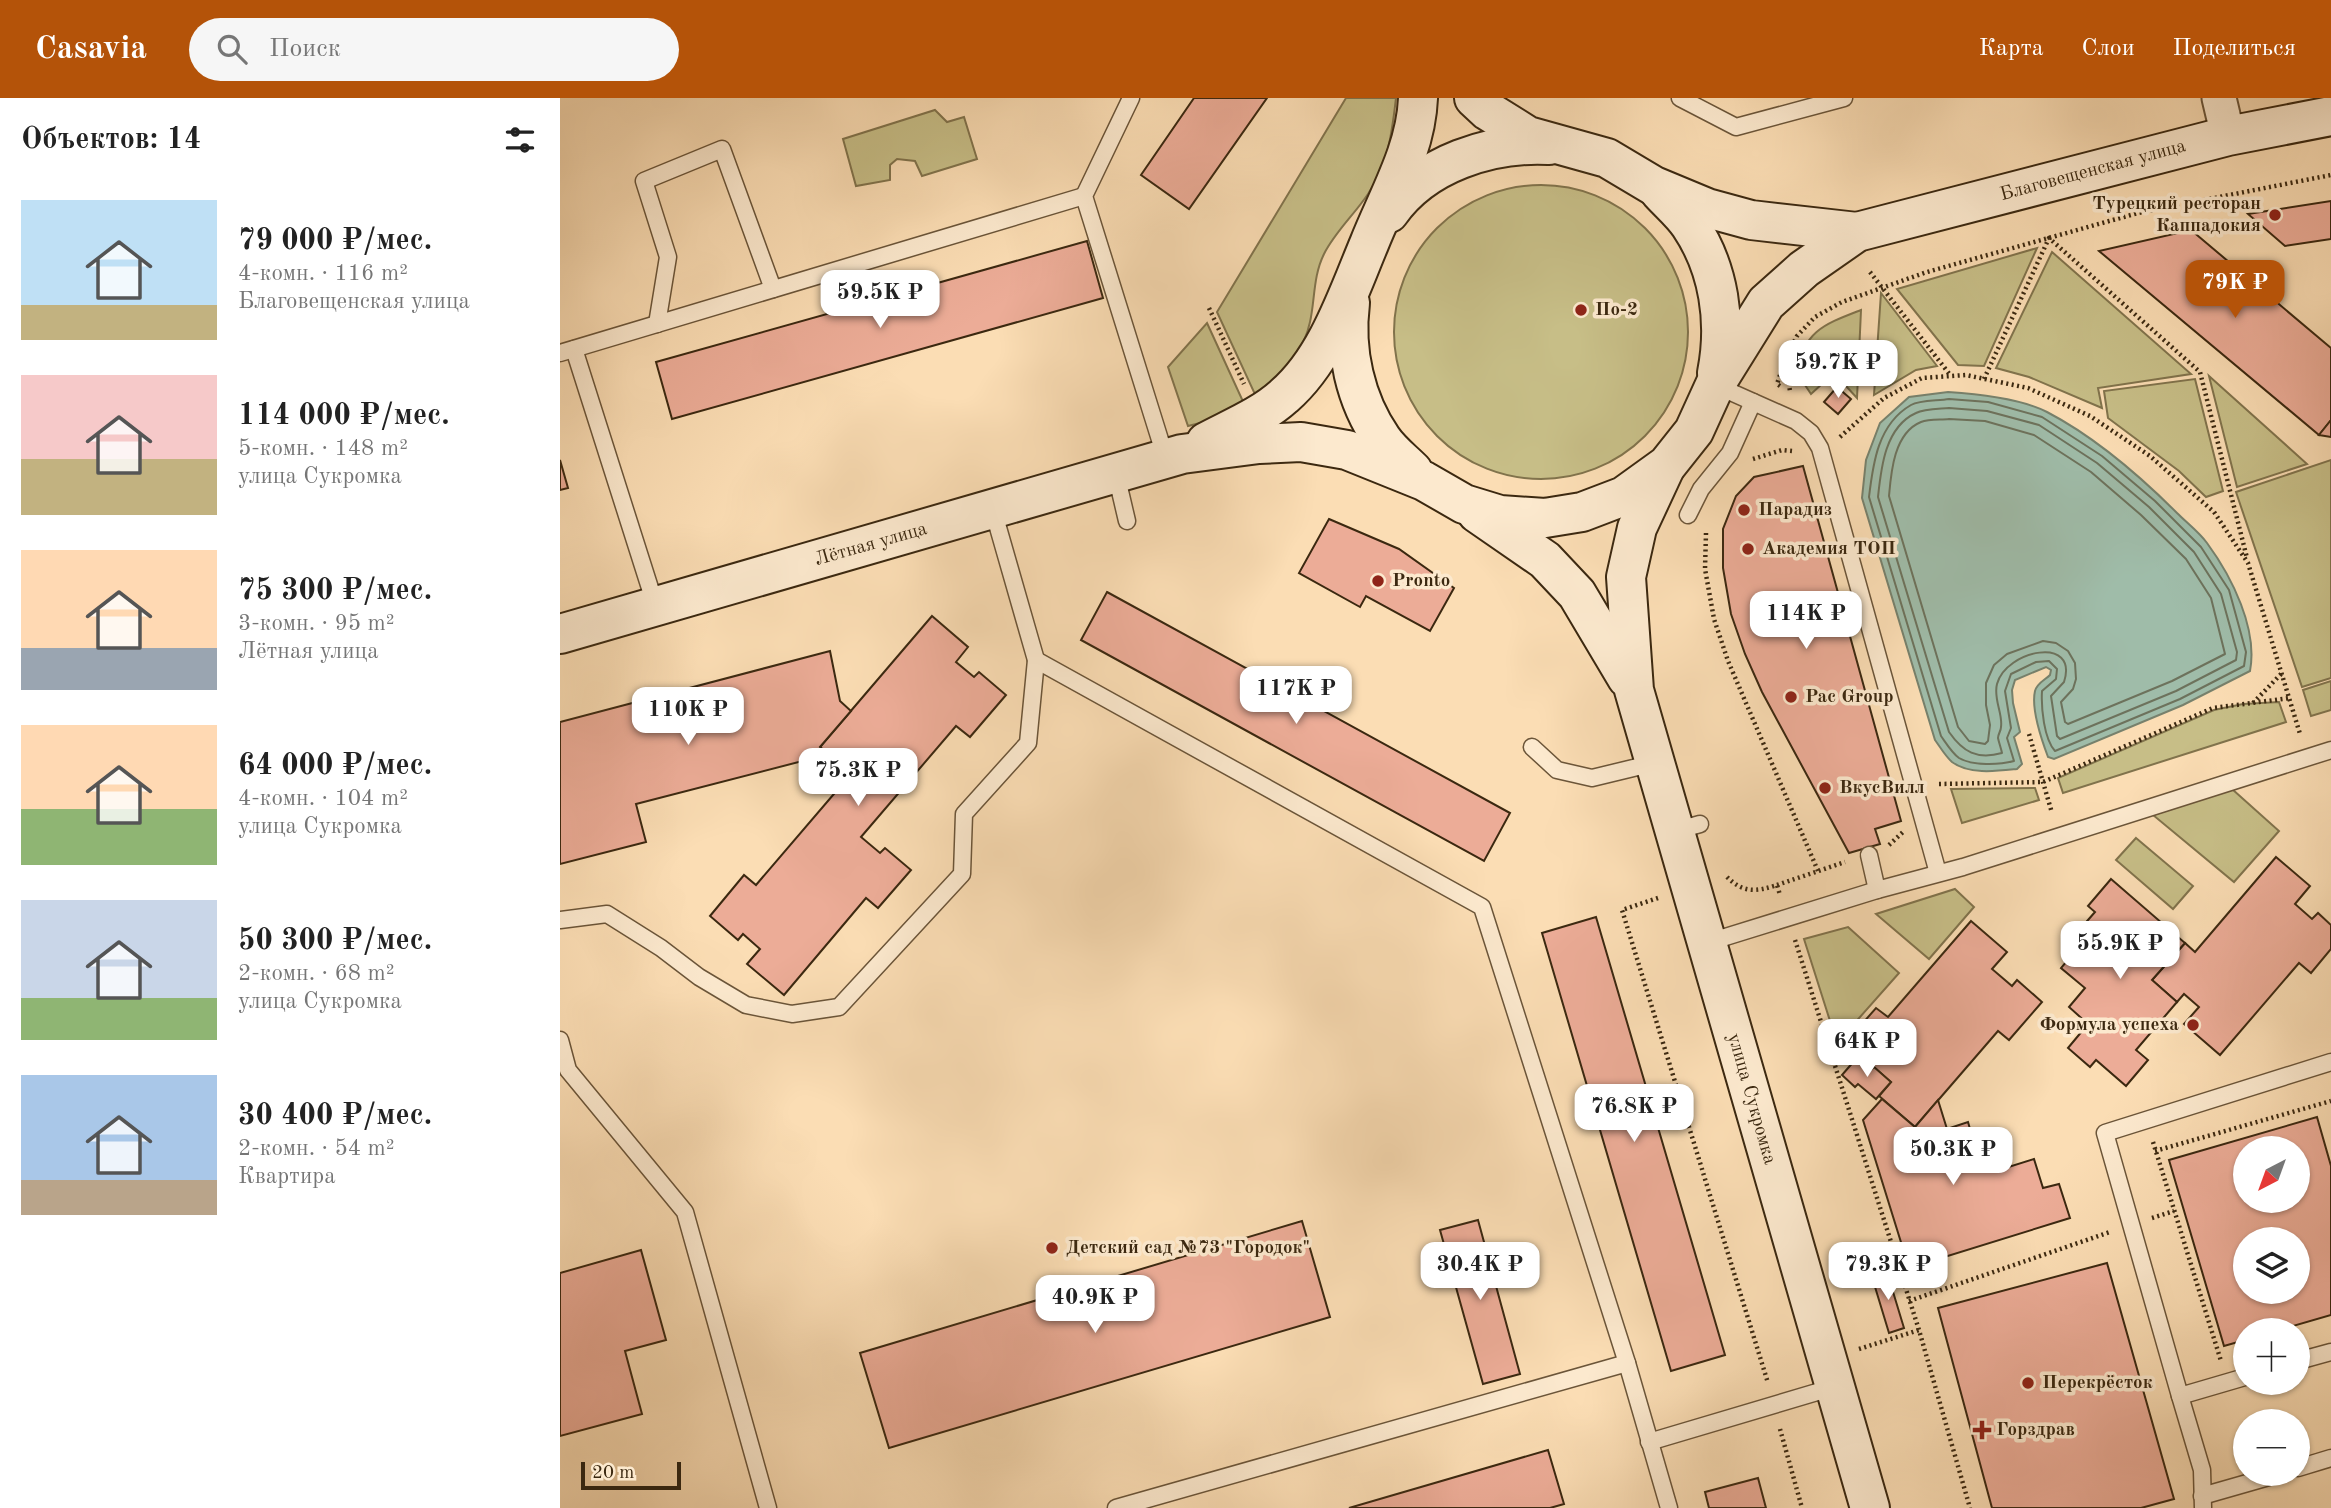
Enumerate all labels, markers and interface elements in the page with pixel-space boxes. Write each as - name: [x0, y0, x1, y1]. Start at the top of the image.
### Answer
- search box: [189, 18, 679, 81]
- icon: search: [213, 30, 251, 68]
- text: Casavia: [35, 33, 147, 66]
- text: Поиск: [269, 36, 341, 62]
- text: Карта: [1979, 37, 2044, 61]
- text: Слои: [2082, 37, 2135, 61]
- text: Поделиться: [2173, 37, 2296, 61]
- icon: filters: [501, 121, 539, 159]
- text: Объектов: 14: [21, 125, 201, 155]
- street label: Благовещенская улица: [1998, 137, 2189, 205]
- place label: Турецкий ресторан Каппадокия: [2092, 195, 2261, 236]
- marker: Турецкий ресторан Каппадокия: [2267, 207, 2283, 223]
- text: 79 000 ₽/мес.: [238, 226, 432, 256]
- icon: home: [77, 228, 161, 312]
- pin: 79K ₽: [2186, 260, 2284, 320]
- text: 4-комн. · 116 m²: [238, 262, 408, 285]
- pin: 59.5K ₽: [815, 271, 945, 330]
- text: 79K ₽: [2202, 271, 2268, 294]
- text: 59.5K ₽: [837, 281, 923, 304]
- text: Благовещенская улица: [238, 290, 470, 313]
- place label: По-2: [1595, 301, 1638, 320]
- marker: По-2: [1573, 302, 1589, 318]
- pin: 59.7K ₽: [1773, 341, 1903, 400]
- text: 59.7K ₽: [1795, 351, 1881, 374]
- text: 114 000 ₽/мес.: [238, 401, 450, 431]
- icon: home: [77, 403, 161, 487]
- text: 5-комн. · 148 m²: [238, 437, 408, 460]
- text: улица Сукромка: [238, 465, 402, 488]
- place label: Парадиз: [1758, 501, 1832, 520]
- marker: Парадиз: [1736, 502, 1752, 518]
- street label: Лётная улица: [813, 520, 930, 570]
- place label: Академия ТОП: [1762, 540, 1896, 559]
- marker: Академия ТОП: [1740, 541, 1756, 557]
- place label: Pronto: [1392, 572, 1450, 591]
- marker: Pronto: [1370, 573, 1386, 589]
- text: 75 300 ₽/мес.: [238, 576, 432, 606]
- icon: home: [77, 578, 161, 662]
- pin: 114K ₽: [1749, 592, 1863, 651]
- text: 114K ₽: [1766, 602, 1846, 625]
- text: 3-комн. · 95 m²: [238, 612, 395, 635]
- text: Лётная улица: [238, 640, 379, 663]
- pin: 117K ₽: [1239, 666, 1353, 726]
- text: 117K ₽: [1256, 677, 1336, 700]
- pin: 110K ₽: [631, 688, 745, 747]
- place label: Pac Group: [1805, 688, 1894, 707]
- marker: Pac Group: [1783, 689, 1799, 705]
- text: 110K ₽: [648, 698, 728, 721]
- pin: 75.3K ₽: [793, 748, 923, 808]
- text: 64 000 ₽/мес.: [238, 751, 432, 781]
- icon: home: [77, 753, 161, 837]
- text: 75.3K ₽: [815, 759, 901, 782]
- place label: ВкусВилл: [1839, 779, 1925, 798]
- marker: ВкусВилл: [1817, 780, 1833, 796]
- text: 4-комн. · 104 m²: [238, 787, 408, 810]
- text: улица Сукромка: [238, 815, 402, 838]
- pin: 55.9K ₽: [2055, 922, 2185, 981]
- text: 50 300 ₽/мес.: [238, 926, 432, 956]
- icon: home: [77, 928, 161, 1012]
- text: 55.9K ₽: [2077, 932, 2163, 955]
- text: 2-комн. · 68 m²: [238, 962, 395, 985]
- text: улица Сукромка: [238, 990, 402, 1013]
- place label: Формула успеха: [2040, 1016, 2179, 1035]
- marker: Формула успеха: [2185, 1017, 2201, 1033]
- pin: 64K ₽: [1818, 1020, 1916, 1079]
- text: 64K ₽: [1834, 1030, 1900, 1053]
- street label: улица Сукромка: [1723, 1031, 1779, 1167]
- pin: 76.8K ₽: [1569, 1084, 1699, 1144]
- text: 76.8K ₽: [1591, 1095, 1677, 1118]
- text: 30 400 ₽/мес.: [238, 1101, 432, 1131]
- icon: home: [77, 1103, 161, 1187]
- pin: 50.3K ₽: [1888, 1128, 2018, 1187]
- north arrow: [2233, 1136, 2310, 1213]
- map controls: [2233, 1136, 2310, 1486]
- text: 2-комн. · 54 m²: [238, 1137, 395, 1160]
- text: 50.3K ₽: [1910, 1138, 1996, 1161]
- text: Квартира: [238, 1165, 336, 1188]
- button: layers: [2233, 1227, 2310, 1304]
- place label: Детский сад №73 "Городок": [1066, 1239, 1310, 1258]
- marker: Детский сад №73 "Городок": [1044, 1240, 1060, 1256]
- pin: 30.4K ₽: [1415, 1242, 1545, 1302]
- pin: 79.3K ₽: [1823, 1242, 1953, 1302]
- text: 30.4K ₽: [1437, 1253, 1523, 1276]
- text: 79.3K ₽: [1845, 1253, 1931, 1276]
- pin: 40.9K ₽: [1030, 1276, 1160, 1335]
- text: 40.9K ₽: [1052, 1286, 1138, 1309]
- button: +: [2233, 1318, 2310, 1395]
- place label: Перекрёсток: [2042, 1374, 2153, 1393]
- marker: Перекрёсток: [2020, 1375, 2036, 1391]
- button: −: [2233, 1409, 2310, 1486]
- place label: Горздрав: [1996, 1421, 2075, 1440]
- marker: Горздрав: [1974, 1422, 1990, 1438]
- scale bar: [581, 1459, 681, 1491]
- text: 20 m: [592, 1464, 634, 1483]

